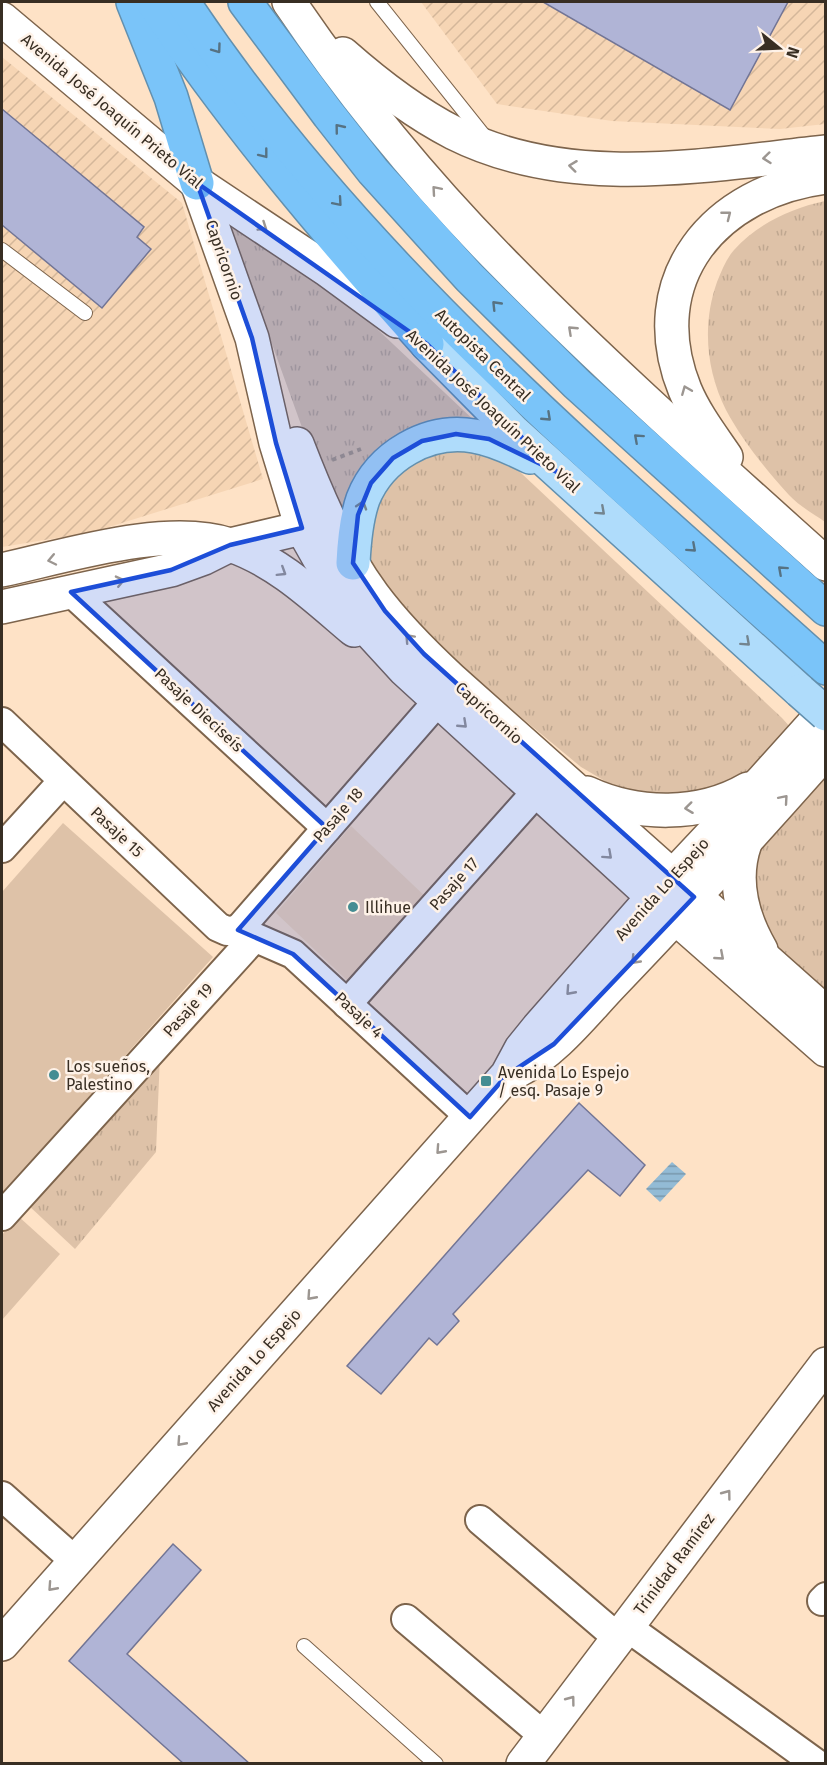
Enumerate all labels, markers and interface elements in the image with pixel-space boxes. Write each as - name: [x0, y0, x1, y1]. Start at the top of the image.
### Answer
- north arrow: [749, 18, 809, 78]
- street label: Avenida José Joaquín Prieto Vial: [18, 30, 207, 193]
- one-way arrow: [210, 43, 221, 54]
- text: N: [782, 45, 803, 60]
- one-way arrow: [335, 124, 346, 135]
- one-way arrow: [256, 147, 267, 158]
- one-way arrow: [763, 151, 772, 164]
- one-way arrow: [569, 160, 578, 173]
- one-way arrow: [432, 186, 443, 197]
- one-way arrow: [331, 195, 342, 206]
- one-way arrow: [721, 211, 732, 222]
- street label: Capricornio: [201, 217, 247, 303]
- one-way arrow: [257, 220, 268, 231]
- one-way arrow: [492, 302, 503, 313]
- street label: Autopista Central: [432, 305, 535, 405]
- street label: Avenida José Joaquín Prieto Vial: [402, 325, 584, 497]
- one-way arrow: [568, 326, 578, 337]
- one-way arrow: [681, 385, 693, 396]
- one-way arrow: [540, 410, 551, 421]
- one-way arrow: [634, 434, 645, 445]
- one-way arrow: [354, 500, 367, 511]
- one-way arrow: [594, 504, 605, 515]
- one-way arrow: [685, 541, 696, 552]
- one-way arrow: [47, 552, 57, 565]
- one-way arrow: [276, 565, 286, 577]
- one-way arrow: [778, 566, 789, 577]
- one-way arrow: [115, 575, 125, 588]
- one-way arrow: [405, 634, 416, 644]
- one-way arrow: [739, 635, 749, 646]
- street label: Pasaje Dieciseís: [151, 664, 247, 756]
- street label: Capricornio: [452, 678, 526, 748]
- one-way arrow: [456, 716, 467, 727]
- street label: Pasaje 18: [309, 784, 367, 846]
- one-way arrow: [776, 795, 787, 806]
- one-way arrow: [685, 802, 694, 814]
- street label: Pasaje 15: [87, 803, 147, 861]
- street label: Avenida Lo Espejo: [611, 834, 713, 944]
- one-way arrow: [601, 848, 611, 859]
- street label: Pasaje 17: [425, 854, 483, 914]
- place label: Illihue: [365, 898, 411, 917]
- marker: Illihue: [346, 900, 360, 914]
- one-way arrow: [713, 949, 724, 960]
- one-way arrow: [632, 952, 643, 963]
- street label: Pasaje 19: [159, 979, 217, 1041]
- one-way arrow: [566, 984, 577, 995]
- street label: Pasaje 4: [331, 988, 387, 1042]
- place label: Los sueños, Palestino: [66, 1057, 150, 1094]
- place label: Avenida Lo Espejo / esq. Pasaje 9: [498, 1063, 629, 1100]
- marker: Los sueños, Palestino: [47, 1068, 61, 1082]
- marker: Avenida Lo Espejo / esq. Pasaje 9: [479, 1074, 493, 1088]
- one-way arrow: [436, 1143, 447, 1154]
- one-way arrow: [307, 1289, 318, 1300]
- street label: Avenida Lo Espejo: [203, 1305, 305, 1415]
- one-way arrow: [177, 1435, 188, 1446]
- one-way arrow: [720, 1490, 731, 1501]
- street label: Trinidad Ramírez: [630, 1509, 718, 1619]
- one-way arrow: [48, 1581, 59, 1591]
- one-way arrow: [564, 1696, 575, 1707]

